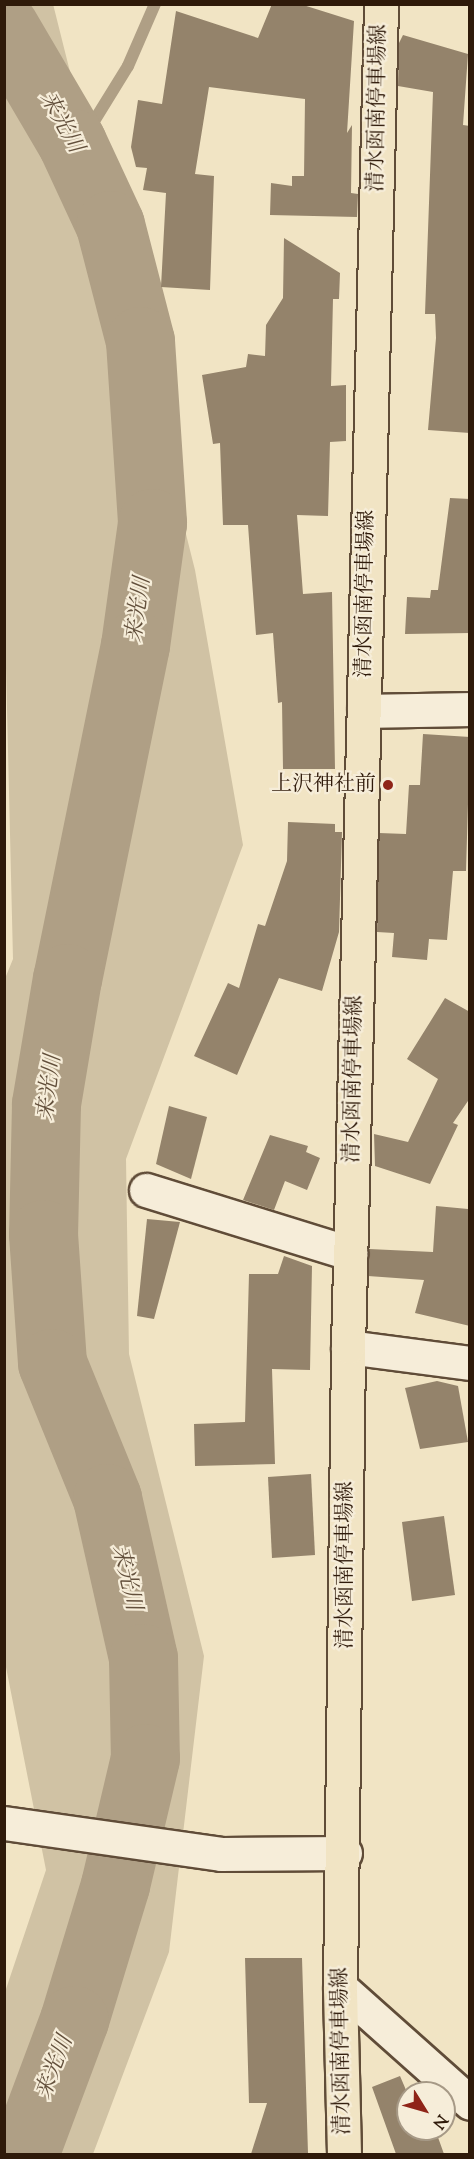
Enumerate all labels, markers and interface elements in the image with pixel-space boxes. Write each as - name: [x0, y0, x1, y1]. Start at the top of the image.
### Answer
- street label: 清水函南停車場線: [364, 24, 392, 192]
- water label: 来光川: [32, 88, 88, 158]
- street label: 清水函南停車場線: [352, 510, 380, 678]
- water label: 来光川: [122, 575, 158, 645]
- place label: 上沢神社前: [271, 772, 376, 798]
- marker: 上沢神社前: [381, 778, 395, 792]
- street label: 清水函南停車場線: [340, 995, 368, 1163]
- water label: 来光川: [34, 1054, 68, 1122]
- street label: 清水函南停車場線: [333, 1481, 359, 1649]
- water label: 来光川: [105, 1543, 145, 1613]
- street label: 清水函南停車場線: [328, 1967, 356, 2135]
- water label: 来光川: [32, 2032, 80, 2104]
- north arrow: [396, 2081, 456, 2141]
- text: N: [426, 2109, 452, 2133]

